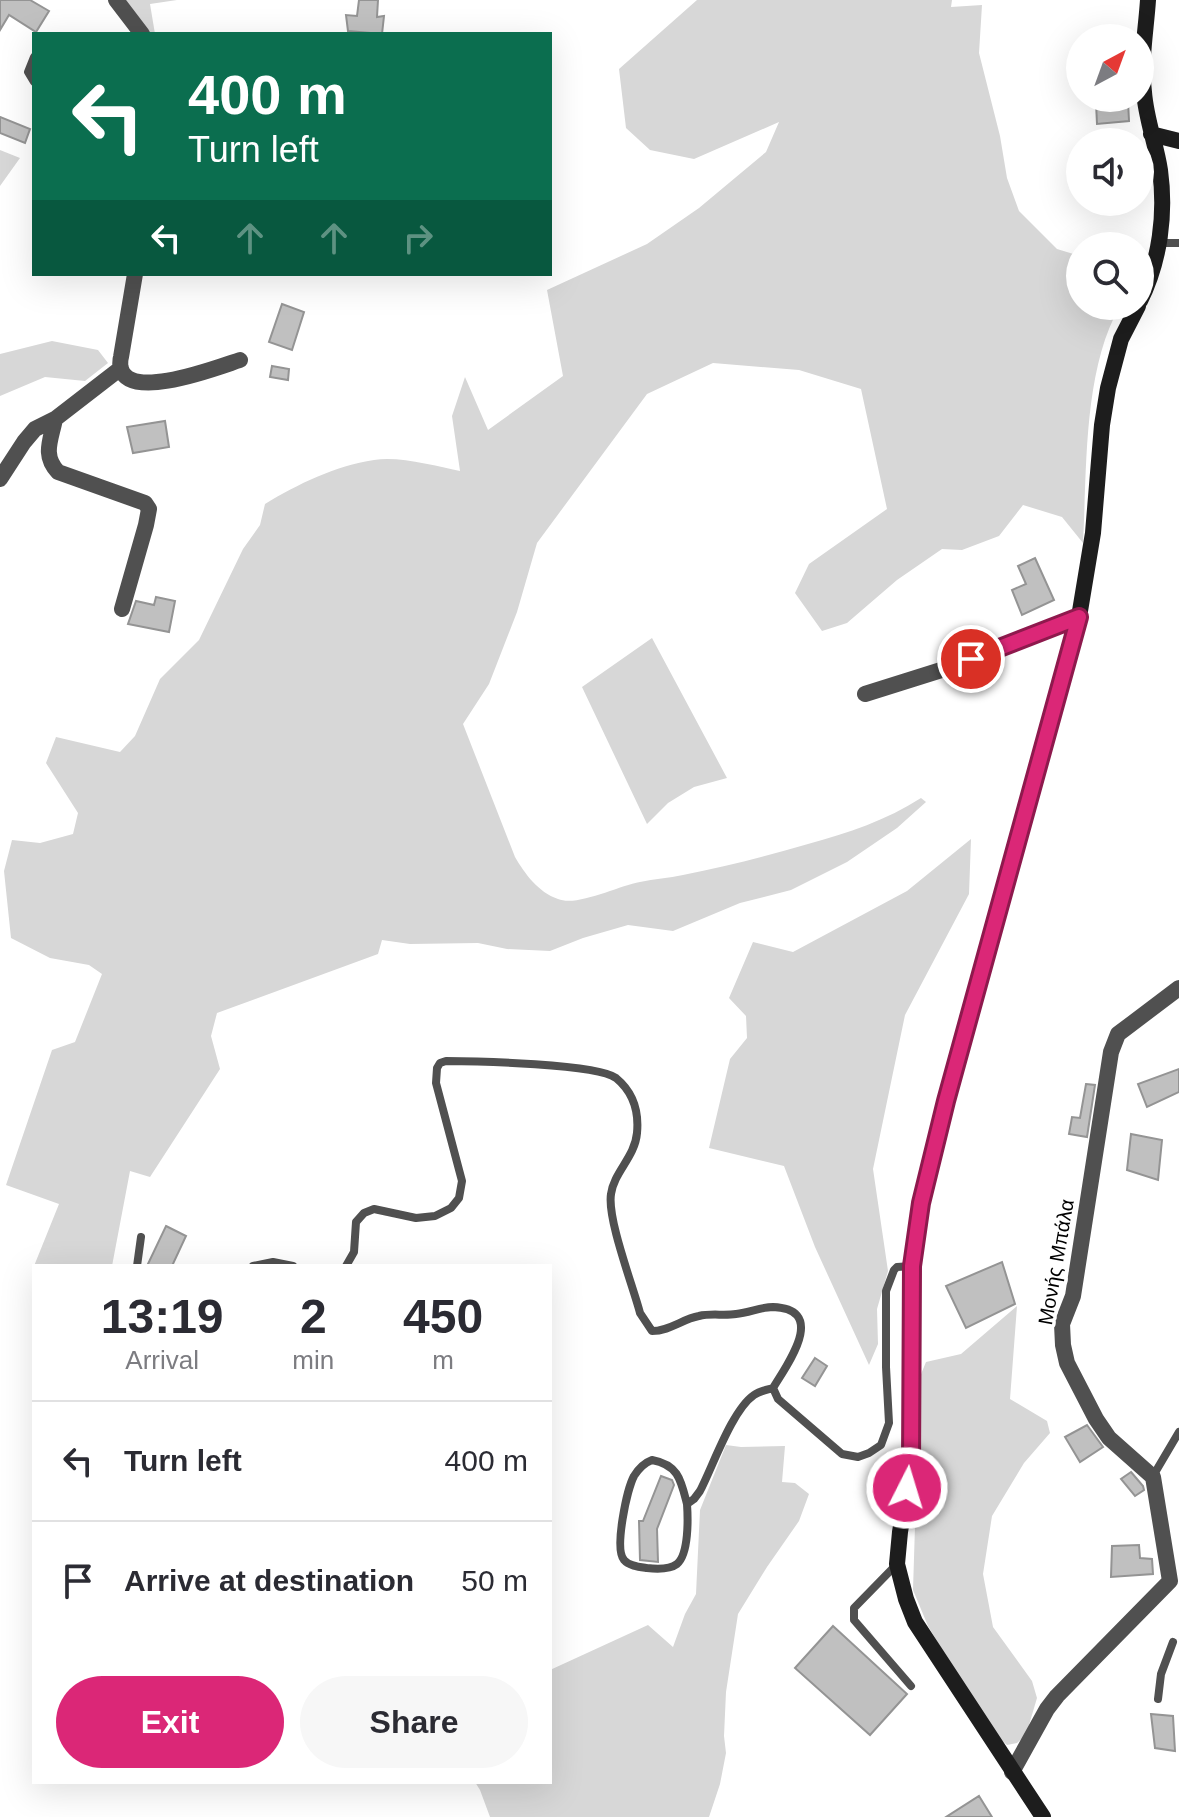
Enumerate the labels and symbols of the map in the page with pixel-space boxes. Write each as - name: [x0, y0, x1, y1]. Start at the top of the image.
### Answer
- north arrow: [1066, 24, 1154, 112]
- pin: [937, 625, 1005, 693]
- street label: Μονής Μπάλα: [1034, 1198, 1078, 1326]
- position arrow: [865, 1446, 949, 1530]

